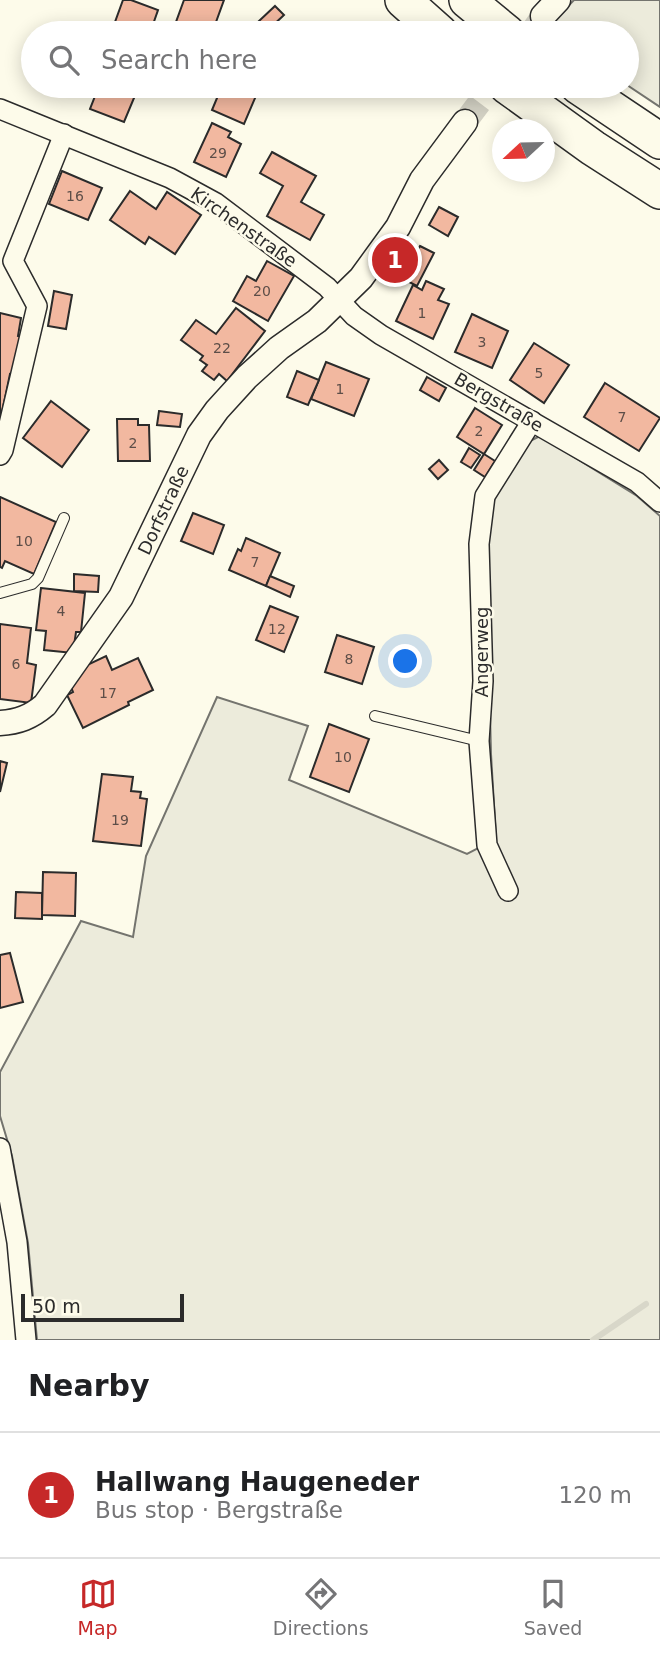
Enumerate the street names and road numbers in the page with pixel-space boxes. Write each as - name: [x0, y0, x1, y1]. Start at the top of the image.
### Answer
- street label: Kirchenstraße: [187, 183, 301, 271]
- street label: Bergstraße: [451, 368, 547, 436]
- street label: Dorfstraße: [133, 462, 193, 558]
- street label: Angerweg: [471, 607, 492, 697]

